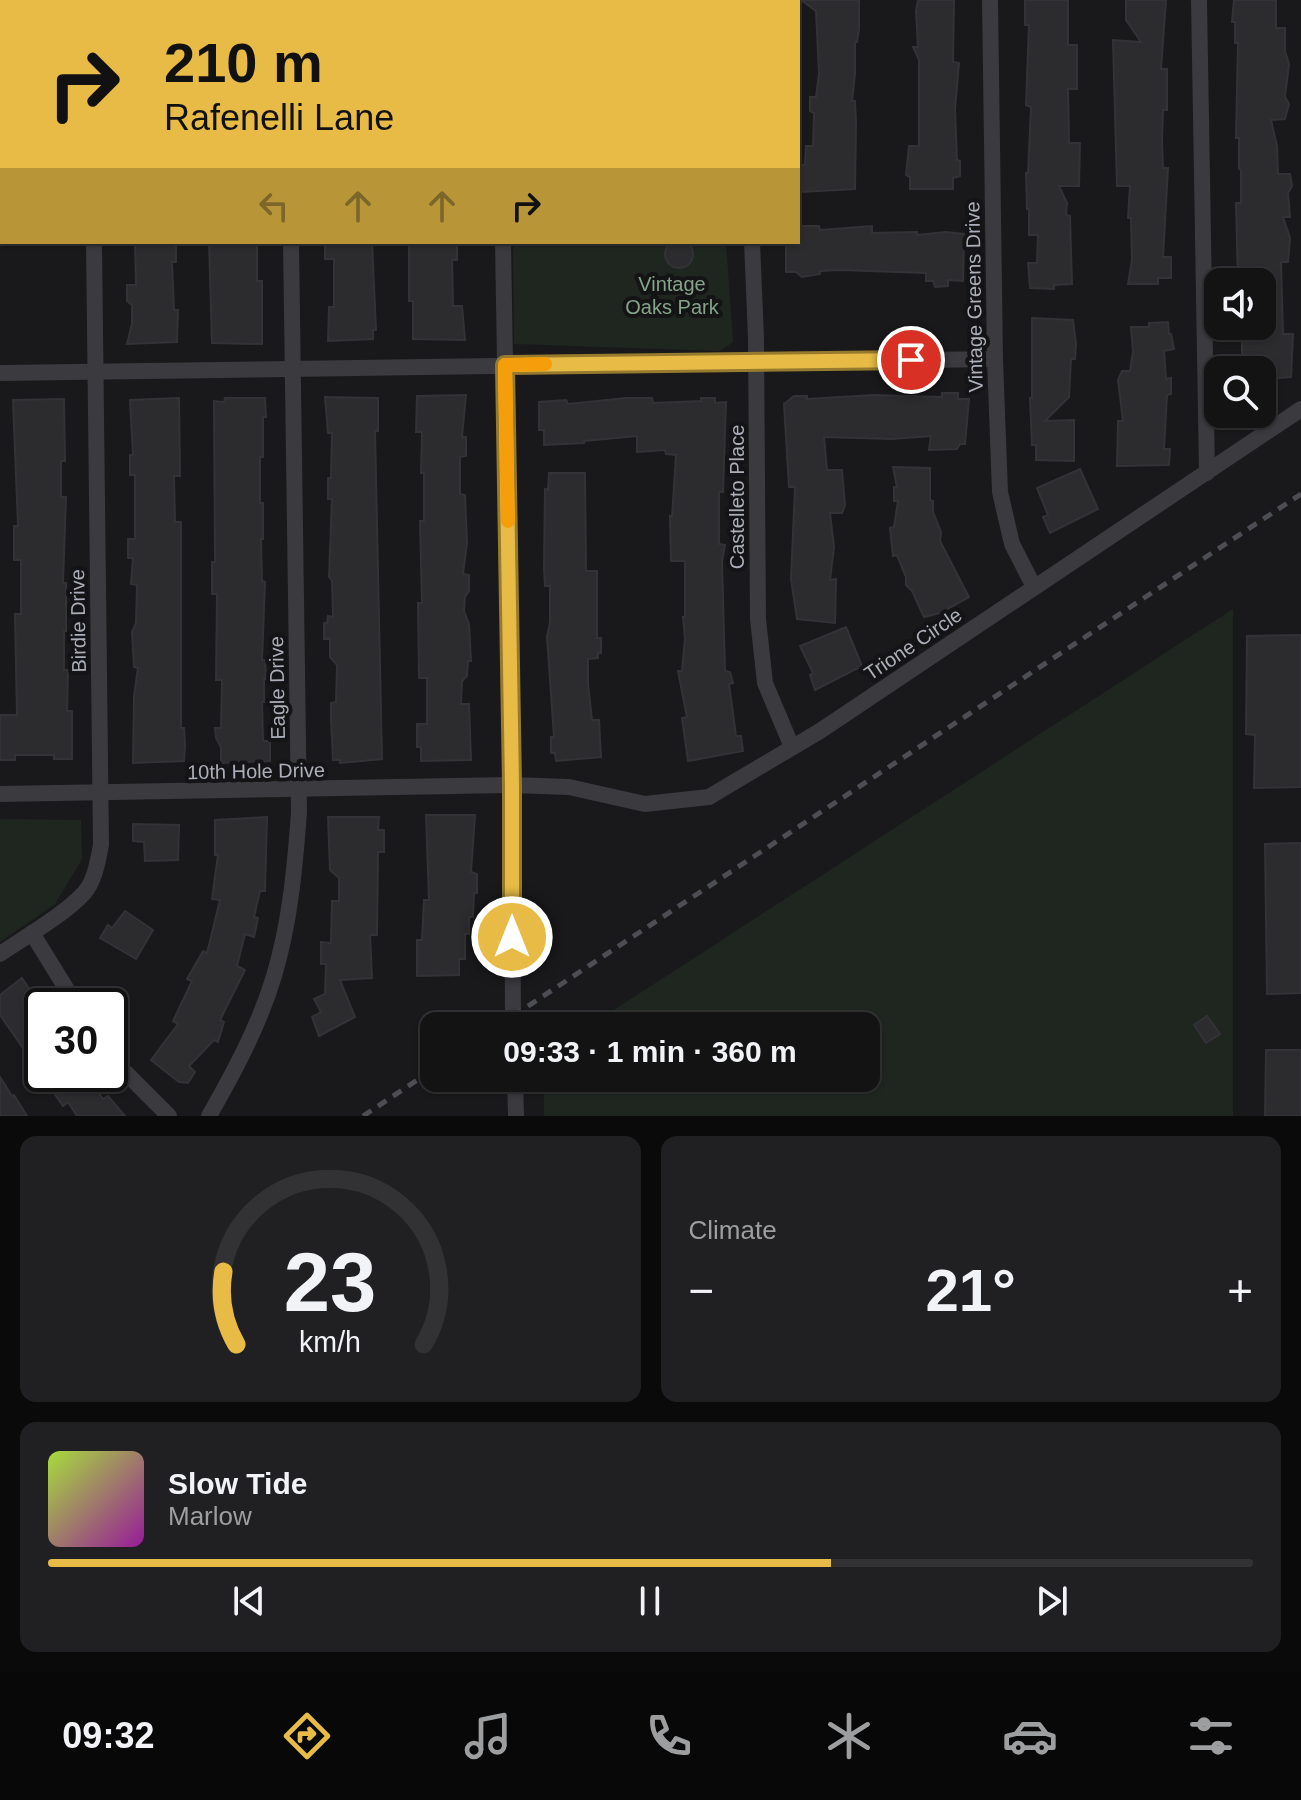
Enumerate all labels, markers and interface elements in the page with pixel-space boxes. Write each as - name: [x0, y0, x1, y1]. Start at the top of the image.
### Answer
- text: 210 m: [164, 31, 323, 94]
- icon: right: [32, 32, 136, 136]
- text: Rafenelli Lane: [164, 97, 394, 138]
- icon: left: [252, 184, 296, 228]
- icon: ahead: [336, 184, 380, 228]
- icon: ahead: [420, 184, 464, 228]
- icon: right: [504, 184, 548, 228]
- street label: Vintage Greens Drive: [961, 201, 987, 393]
- map controls: [1204, 268, 1276, 428]
- button: sound: [1204, 268, 1276, 340]
- park label: Vintage Oaks Park: [625, 273, 720, 318]
- pin: [877, 326, 945, 394]
- icon: arrive: [889, 338, 933, 382]
- button: search: [1204, 356, 1276, 428]
- street label: Castelleto Place: [726, 425, 748, 569]
- street label: Birdie Drive: [66, 569, 90, 673]
- street label: Trione Circle: [860, 603, 966, 685]
- street label: Eagle Drive: [265, 636, 289, 740]
- street label: 10th Hole Drive: [187, 759, 325, 783]
- position arrow: [470, 895, 554, 979]
- speed limit sign: 30: [24, 988, 128, 1092]
- text: 09:33 · 1 min · 360 m: [503, 1035, 797, 1068]
- text: Climate: [689, 1215, 777, 1245]
- text: 23: [284, 1236, 377, 1329]
- text: 21°: [925, 1257, 1016, 1324]
- text: −: [689, 1266, 714, 1315]
- text: +: [1227, 1266, 1253, 1315]
- text: km/h: [299, 1326, 361, 1358]
- text: Slow Tide: [168, 1467, 307, 1500]
- text: Marlow: [168, 1501, 252, 1531]
- icon: previous: [227, 1579, 271, 1623]
- icon: pause: [628, 1579, 672, 1623]
- icon: next: [1030, 1579, 1074, 1623]
- icon: directions: [279, 1708, 335, 1764]
- icon: music: [460, 1708, 516, 1764]
- icon: phone: [641, 1708, 697, 1764]
- icon: climate: [821, 1708, 877, 1764]
- icon: car: [1002, 1708, 1058, 1764]
- icon: filters: [1183, 1708, 1239, 1764]
- text: 09:32: [62, 1715, 154, 1756]

